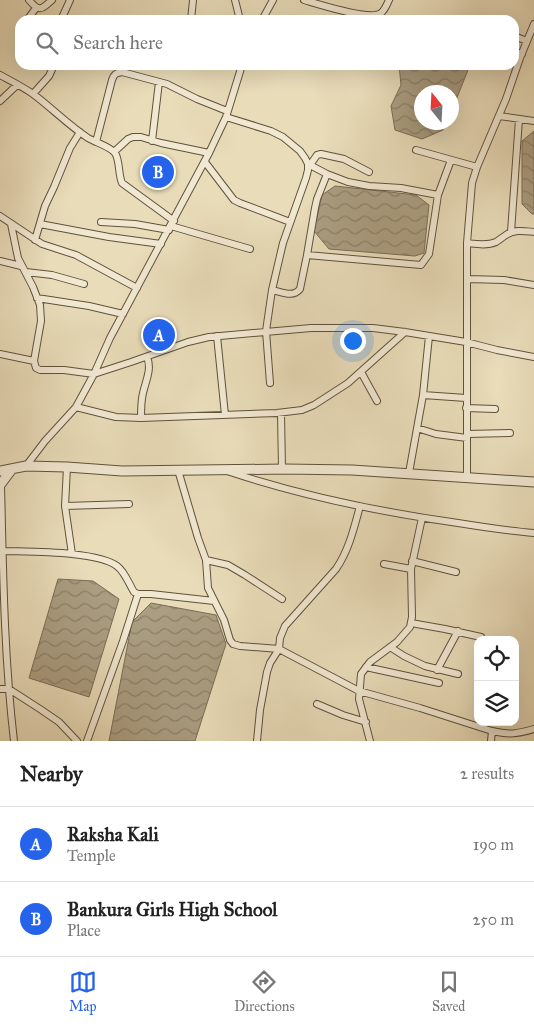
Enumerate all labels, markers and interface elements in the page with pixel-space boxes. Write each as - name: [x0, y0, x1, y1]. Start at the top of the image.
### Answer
- search box: [15, 15, 519, 70]
- icon: search: [33, 29, 61, 57]
- text: Search here: [73, 31, 163, 54]
- north arrow: [414, 85, 459, 130]
- pin: B: [142, 153, 174, 191]
- pin: A: [143, 316, 175, 354]
- your location: [340, 328, 366, 354]
- map controls: [474, 636, 519, 726]
- button: locate: [474, 636, 519, 681]
- button: layers: [474, 681, 519, 726]
- text: Nearby: [20, 761, 83, 787]
- text: 2 results: [460, 764, 514, 783]
- text: Raksha Kali: [67, 823, 159, 846]
- text: A: [31, 835, 41, 854]
- text: 190 m: [473, 835, 514, 854]
- text: Temple: [67, 846, 116, 865]
- text: Bankura Girls High School: [67, 898, 277, 921]
- text: B: [31, 910, 41, 929]
- text: 250 m: [473, 910, 514, 929]
- text: Place: [67, 921, 101, 940]
- tab: Map: [69, 968, 97, 1015]
- tab: Directions: [234, 968, 295, 1015]
- tab: Saved: [432, 968, 465, 1015]

